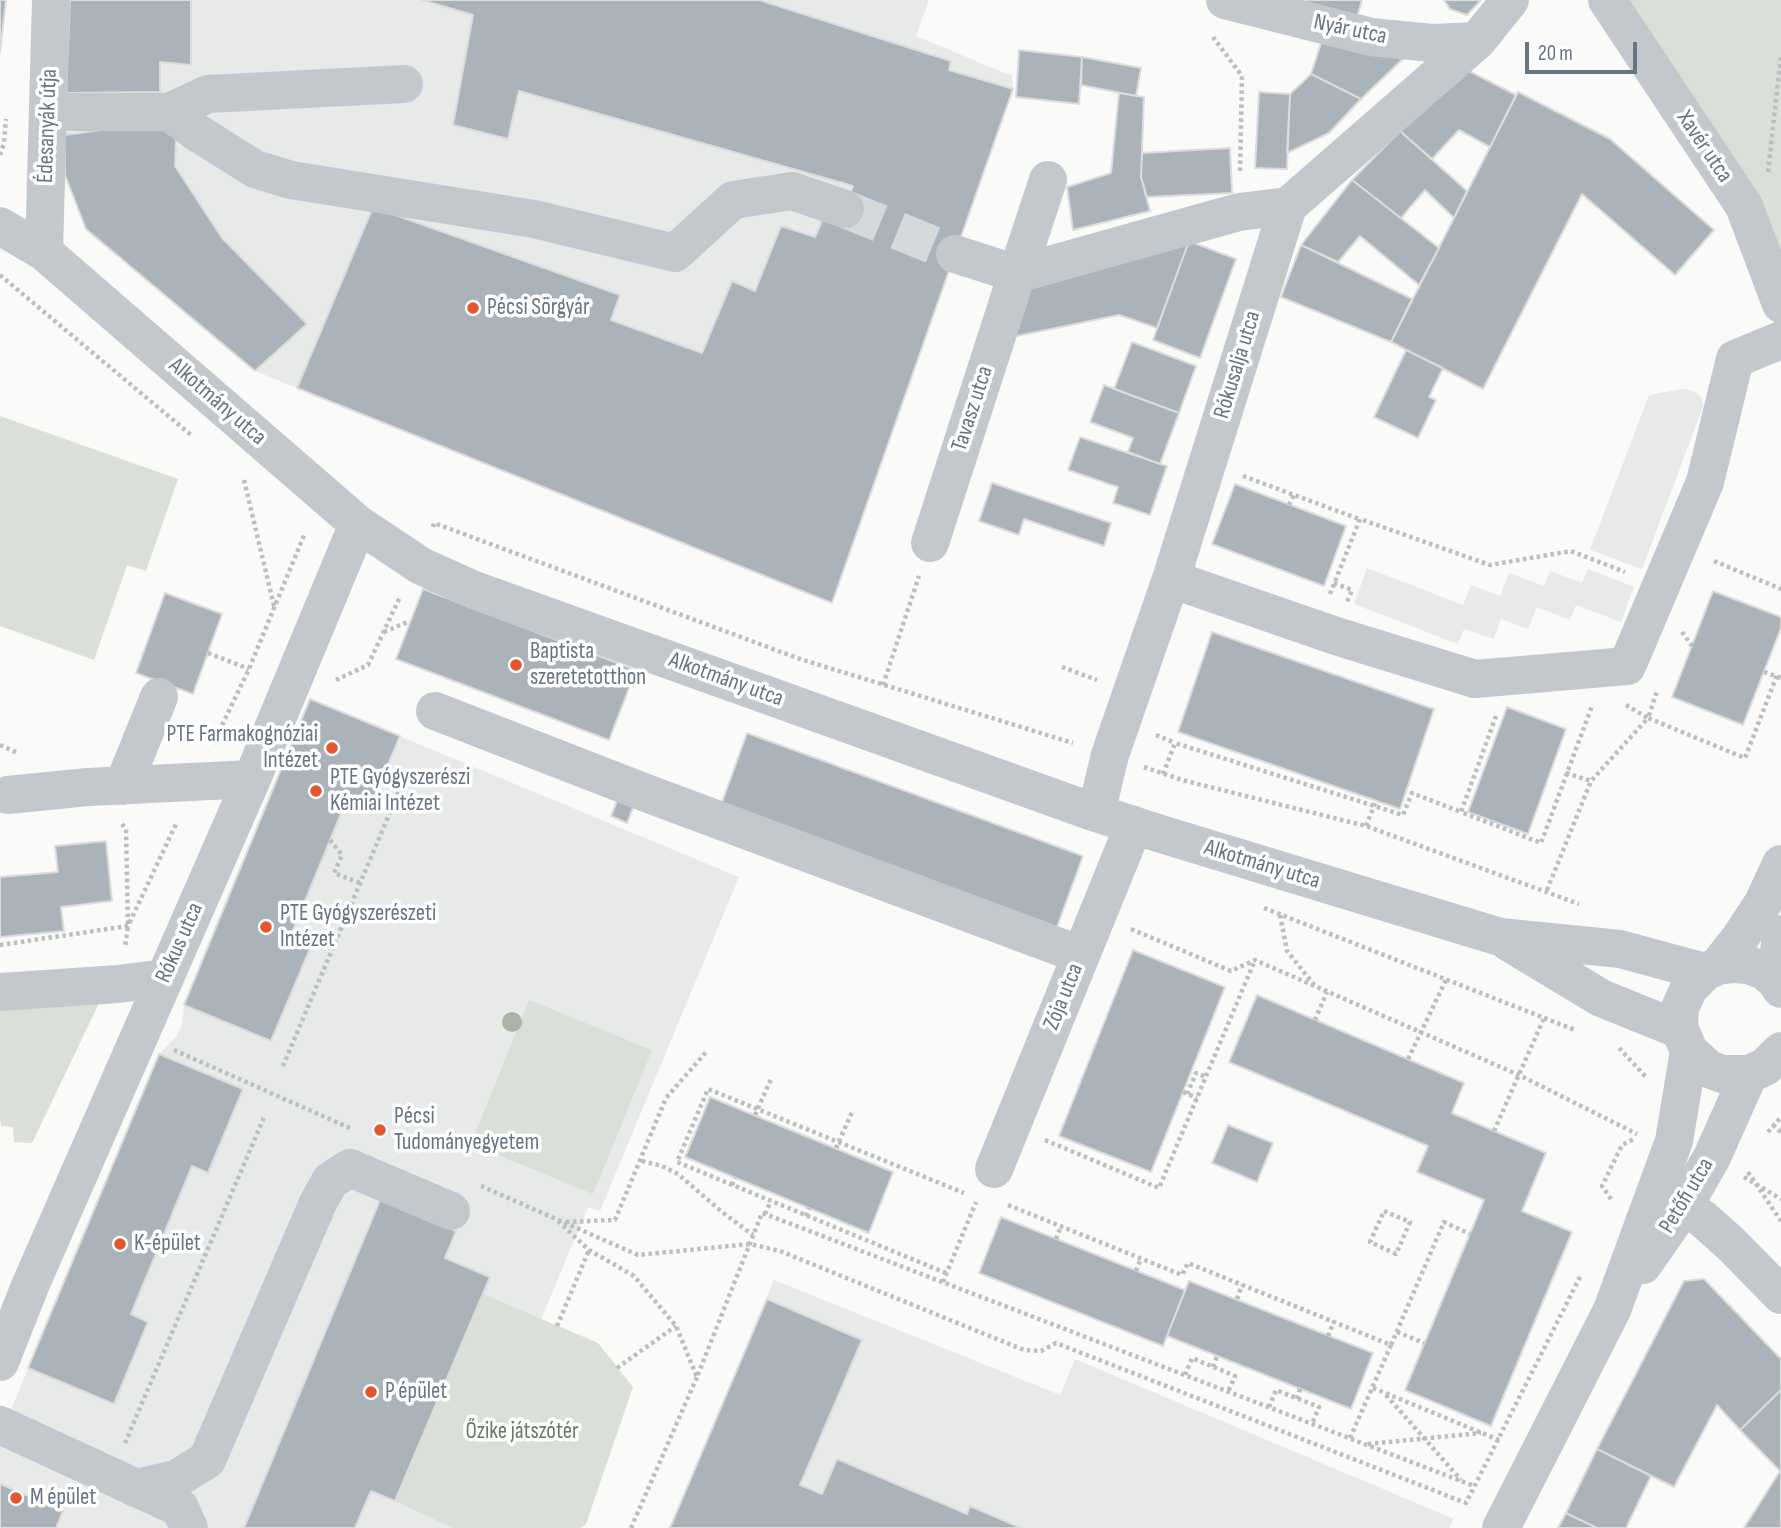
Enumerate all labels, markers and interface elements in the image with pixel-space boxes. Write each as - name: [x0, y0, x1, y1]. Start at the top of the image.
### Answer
- street label: Nyár utca: [1311, 9, 1389, 51]
- scale bar: [1529, 28, 1641, 72]
- text: 20 m: [1538, 41, 1573, 66]
- street label: Édesanyák útja: [32, 68, 64, 184]
- street label: Xavér utca: [1670, 106, 1738, 188]
- place label: Pécsi Sörgyár: [487, 294, 590, 322]
- marker: Pécsi Sörgyár: [465, 300, 481, 316]
- street label: Rókusalja utca: [1209, 308, 1267, 422]
- street label: Alkotmány utca: [163, 352, 271, 452]
- street label: Tavasz utca: [946, 363, 1000, 455]
- place label: Baptista szeretetotthon: [530, 638, 646, 692]
- street label: Alkotmány utca: [665, 647, 787, 713]
- marker: Baptista szeretetotthon: [508, 657, 524, 673]
- place label: PTE Farmakognóziai Intézet: [166, 721, 318, 775]
- marker: PTE Farmakognóziai Intézet: [324, 740, 340, 756]
- place label: PTE Gyógyszerészi Kémiai Intézet: [330, 764, 470, 818]
- marker: PTE Gyógyszerészi Kémiai Intézet: [308, 783, 324, 799]
- street label: Alkotmány utca: [1201, 834, 1323, 896]
- street label: Rókus utca: [150, 899, 210, 987]
- place label: PTE Gyógyszerészeti Intézet: [280, 900, 436, 954]
- marker: PTE Gyógyszerészeti Intézet: [258, 919, 274, 935]
- street label: Zója utca: [1038, 960, 1090, 1034]
- place label: Pécsi Tudományegyetem: [394, 1103, 539, 1157]
- marker: Pécsi Tudományegyetem: [372, 1122, 388, 1138]
- street label: Petőfi utca: [1654, 1153, 1720, 1239]
- place label: K-épület: [134, 1230, 201, 1258]
- marker: K-épület: [112, 1236, 128, 1252]
- place label: P épület: [385, 1378, 447, 1406]
- marker: P épület: [363, 1384, 379, 1400]
- park label: Őzike játszótér: [465, 1418, 579, 1446]
- place label: M épület: [30, 1484, 96, 1512]
- marker: M épület: [8, 1490, 24, 1506]

